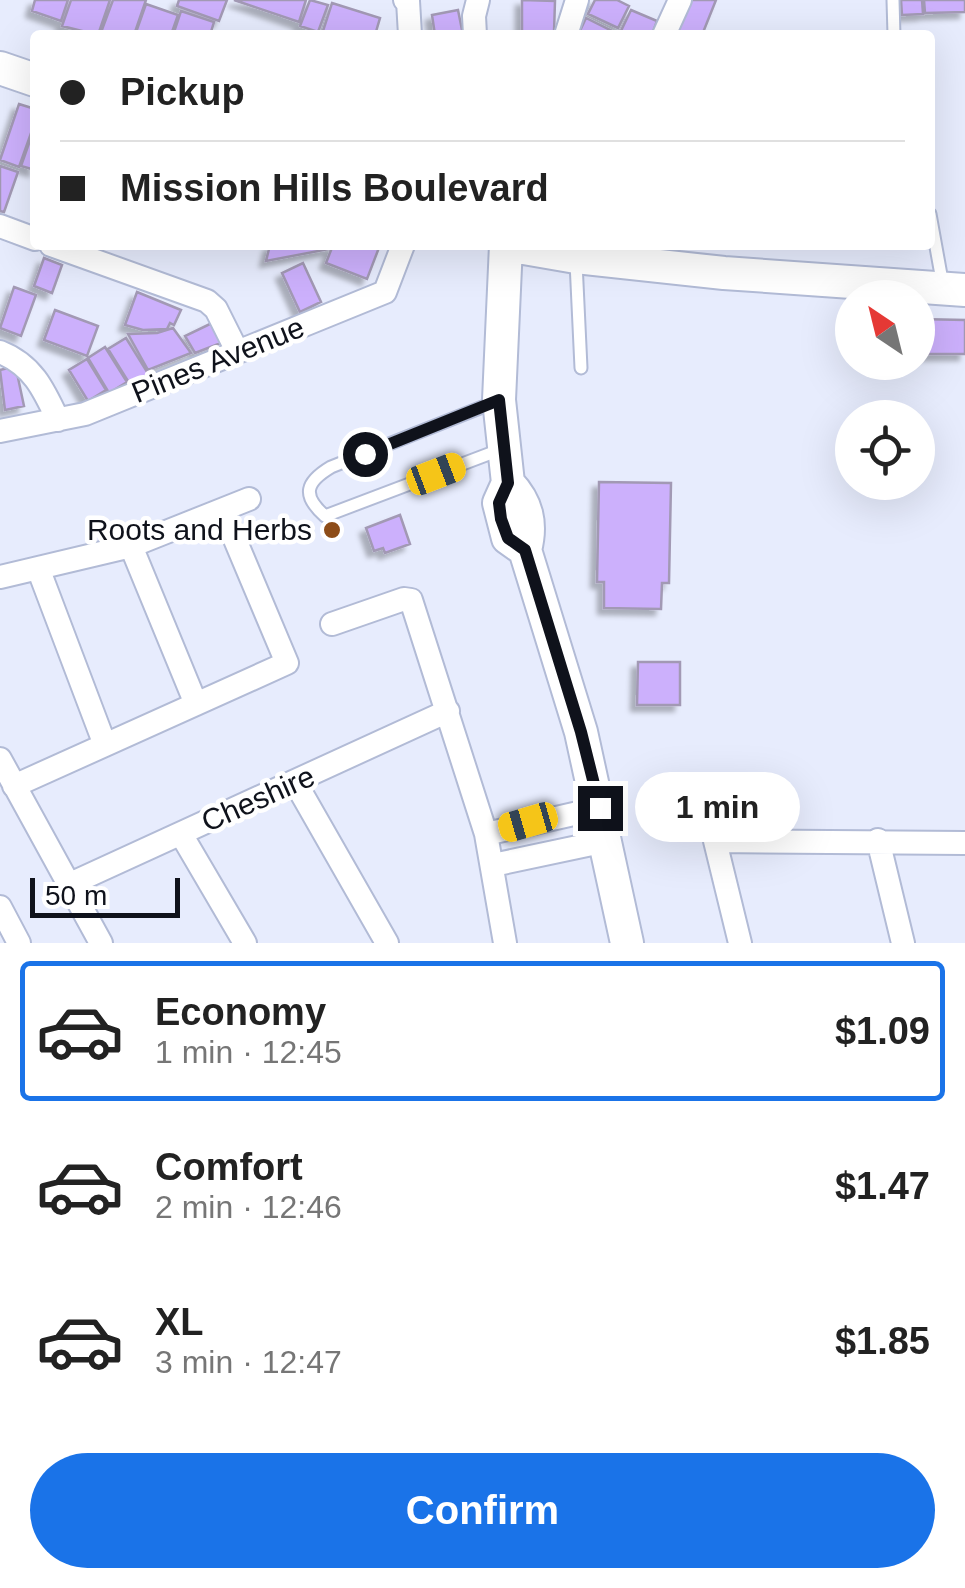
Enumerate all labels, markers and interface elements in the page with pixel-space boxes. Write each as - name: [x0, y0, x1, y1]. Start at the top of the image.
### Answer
- text: Pickup: [120, 71, 245, 113]
- text: Mission Hills Boulevard: [120, 167, 549, 209]
- north arrow: [835, 280, 935, 380]
- map controls: [835, 280, 935, 500]
- street label: Pines Avenue: [127, 310, 309, 409]
- button: locate: [835, 400, 935, 500]
- route start: [343, 432, 388, 477]
- car: [403, 449, 469, 499]
- place label: Roots and Herbs: [87, 513, 312, 546]
- marker: Roots and Herbs: [321, 519, 343, 541]
- street label: Cheshire: [196, 759, 319, 838]
- callout: 1 min: [635, 773, 800, 843]
- route end: [578, 786, 623, 831]
- text: 1 min: [676, 789, 759, 825]
- car: [495, 799, 561, 845]
- scale bar: [30, 873, 180, 918]
- text: 50 m: [45, 880, 107, 911]
- icon: car: [35, 986, 125, 1076]
- text: Economy: [155, 991, 326, 1033]
- text: $1.09: [835, 1010, 930, 1052]
- text: 1 min · 12:45: [155, 1034, 342, 1070]
- icon: car: [35, 1141, 125, 1231]
- text: Comfort: [155, 1146, 303, 1188]
- text: $1.47: [835, 1165, 930, 1207]
- text: 2 min · 12:46: [155, 1189, 342, 1225]
- icon: car: [35, 1296, 125, 1386]
- text: XL: [155, 1301, 204, 1343]
- text: $1.85: [835, 1320, 930, 1362]
- text: 3 min · 12:47: [155, 1344, 342, 1380]
- button: Confirm: [30, 1453, 935, 1568]

